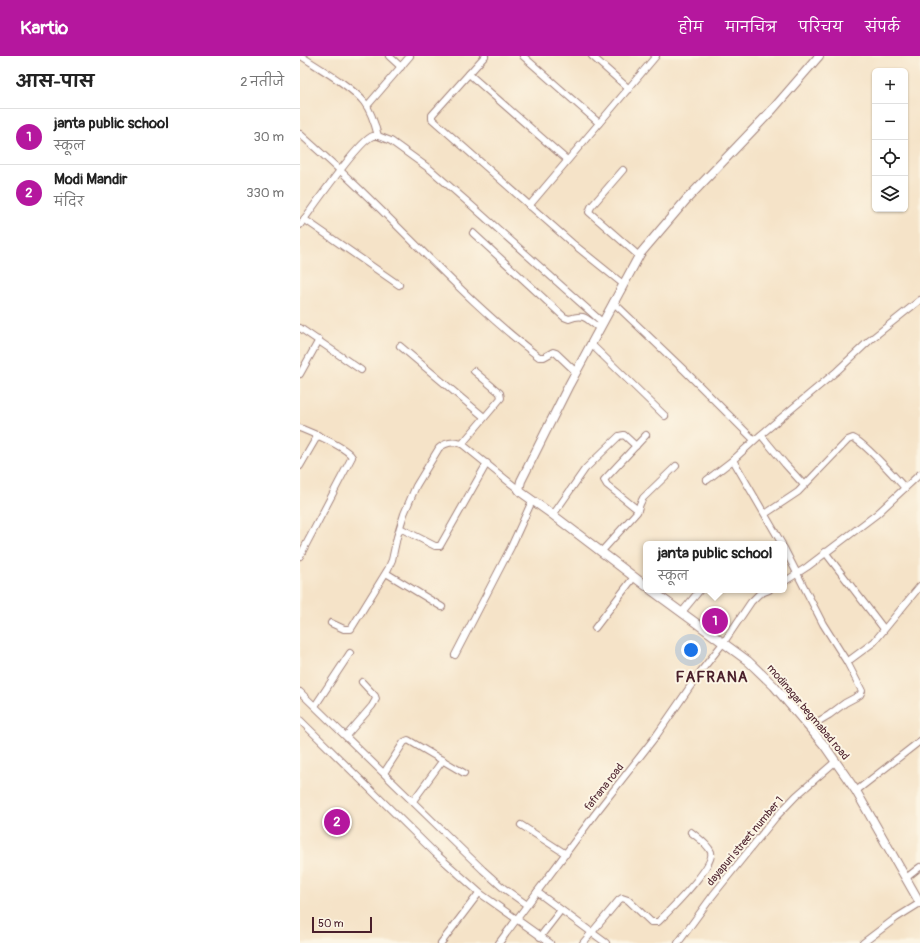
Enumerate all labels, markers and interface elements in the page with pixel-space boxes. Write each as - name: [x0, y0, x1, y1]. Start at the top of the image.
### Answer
- text: Kartio: [20, 16, 68, 40]
- text: होम: [679, 19, 703, 36]
- text: मानचित्र: [725, 19, 777, 36]
- text: परिचय: [799, 19, 843, 36]
- text: संपर्क: [865, 19, 900, 36]
- map controls: [872, 68, 908, 212]
- button: +: [872, 68, 908, 104]
- text: आस-पास: [16, 71, 94, 92]
- text: 2 नतीजे: [240, 74, 284, 90]
- button: −: [872, 104, 908, 140]
- text: janta public school: [54, 114, 169, 133]
- text: 1: [26, 129, 32, 145]
- text: 30 m: [254, 129, 284, 145]
- text: स्कूल: [54, 138, 85, 154]
- button: locate: [872, 140, 908, 176]
- text: Modi Mandir: [54, 170, 127, 189]
- button: layers: [872, 176, 908, 212]
- text: 2: [25, 185, 33, 201]
- text: 330 m: [246, 185, 284, 201]
- text: मंदिर: [54, 194, 84, 210]
- popup: [643, 541, 787, 593]
- text: janta public school: [658, 544, 772, 563]
- text: स्कूल: [658, 568, 689, 584]
- pin: 1: [702, 606, 728, 636]
- your location: [681, 640, 701, 660]
- street label: modinagar begmabad road: [764, 662, 852, 762]
- district label: FAFRANA: [675, 668, 749, 687]
- street label: fafrana road: [582, 761, 626, 813]
- street label: dayapuri street number 1: [704, 794, 786, 888]
- pin: 2: [324, 807, 350, 837]
- scale bar: [312, 915, 372, 934]
- text: 50 m: [318, 917, 344, 930]

